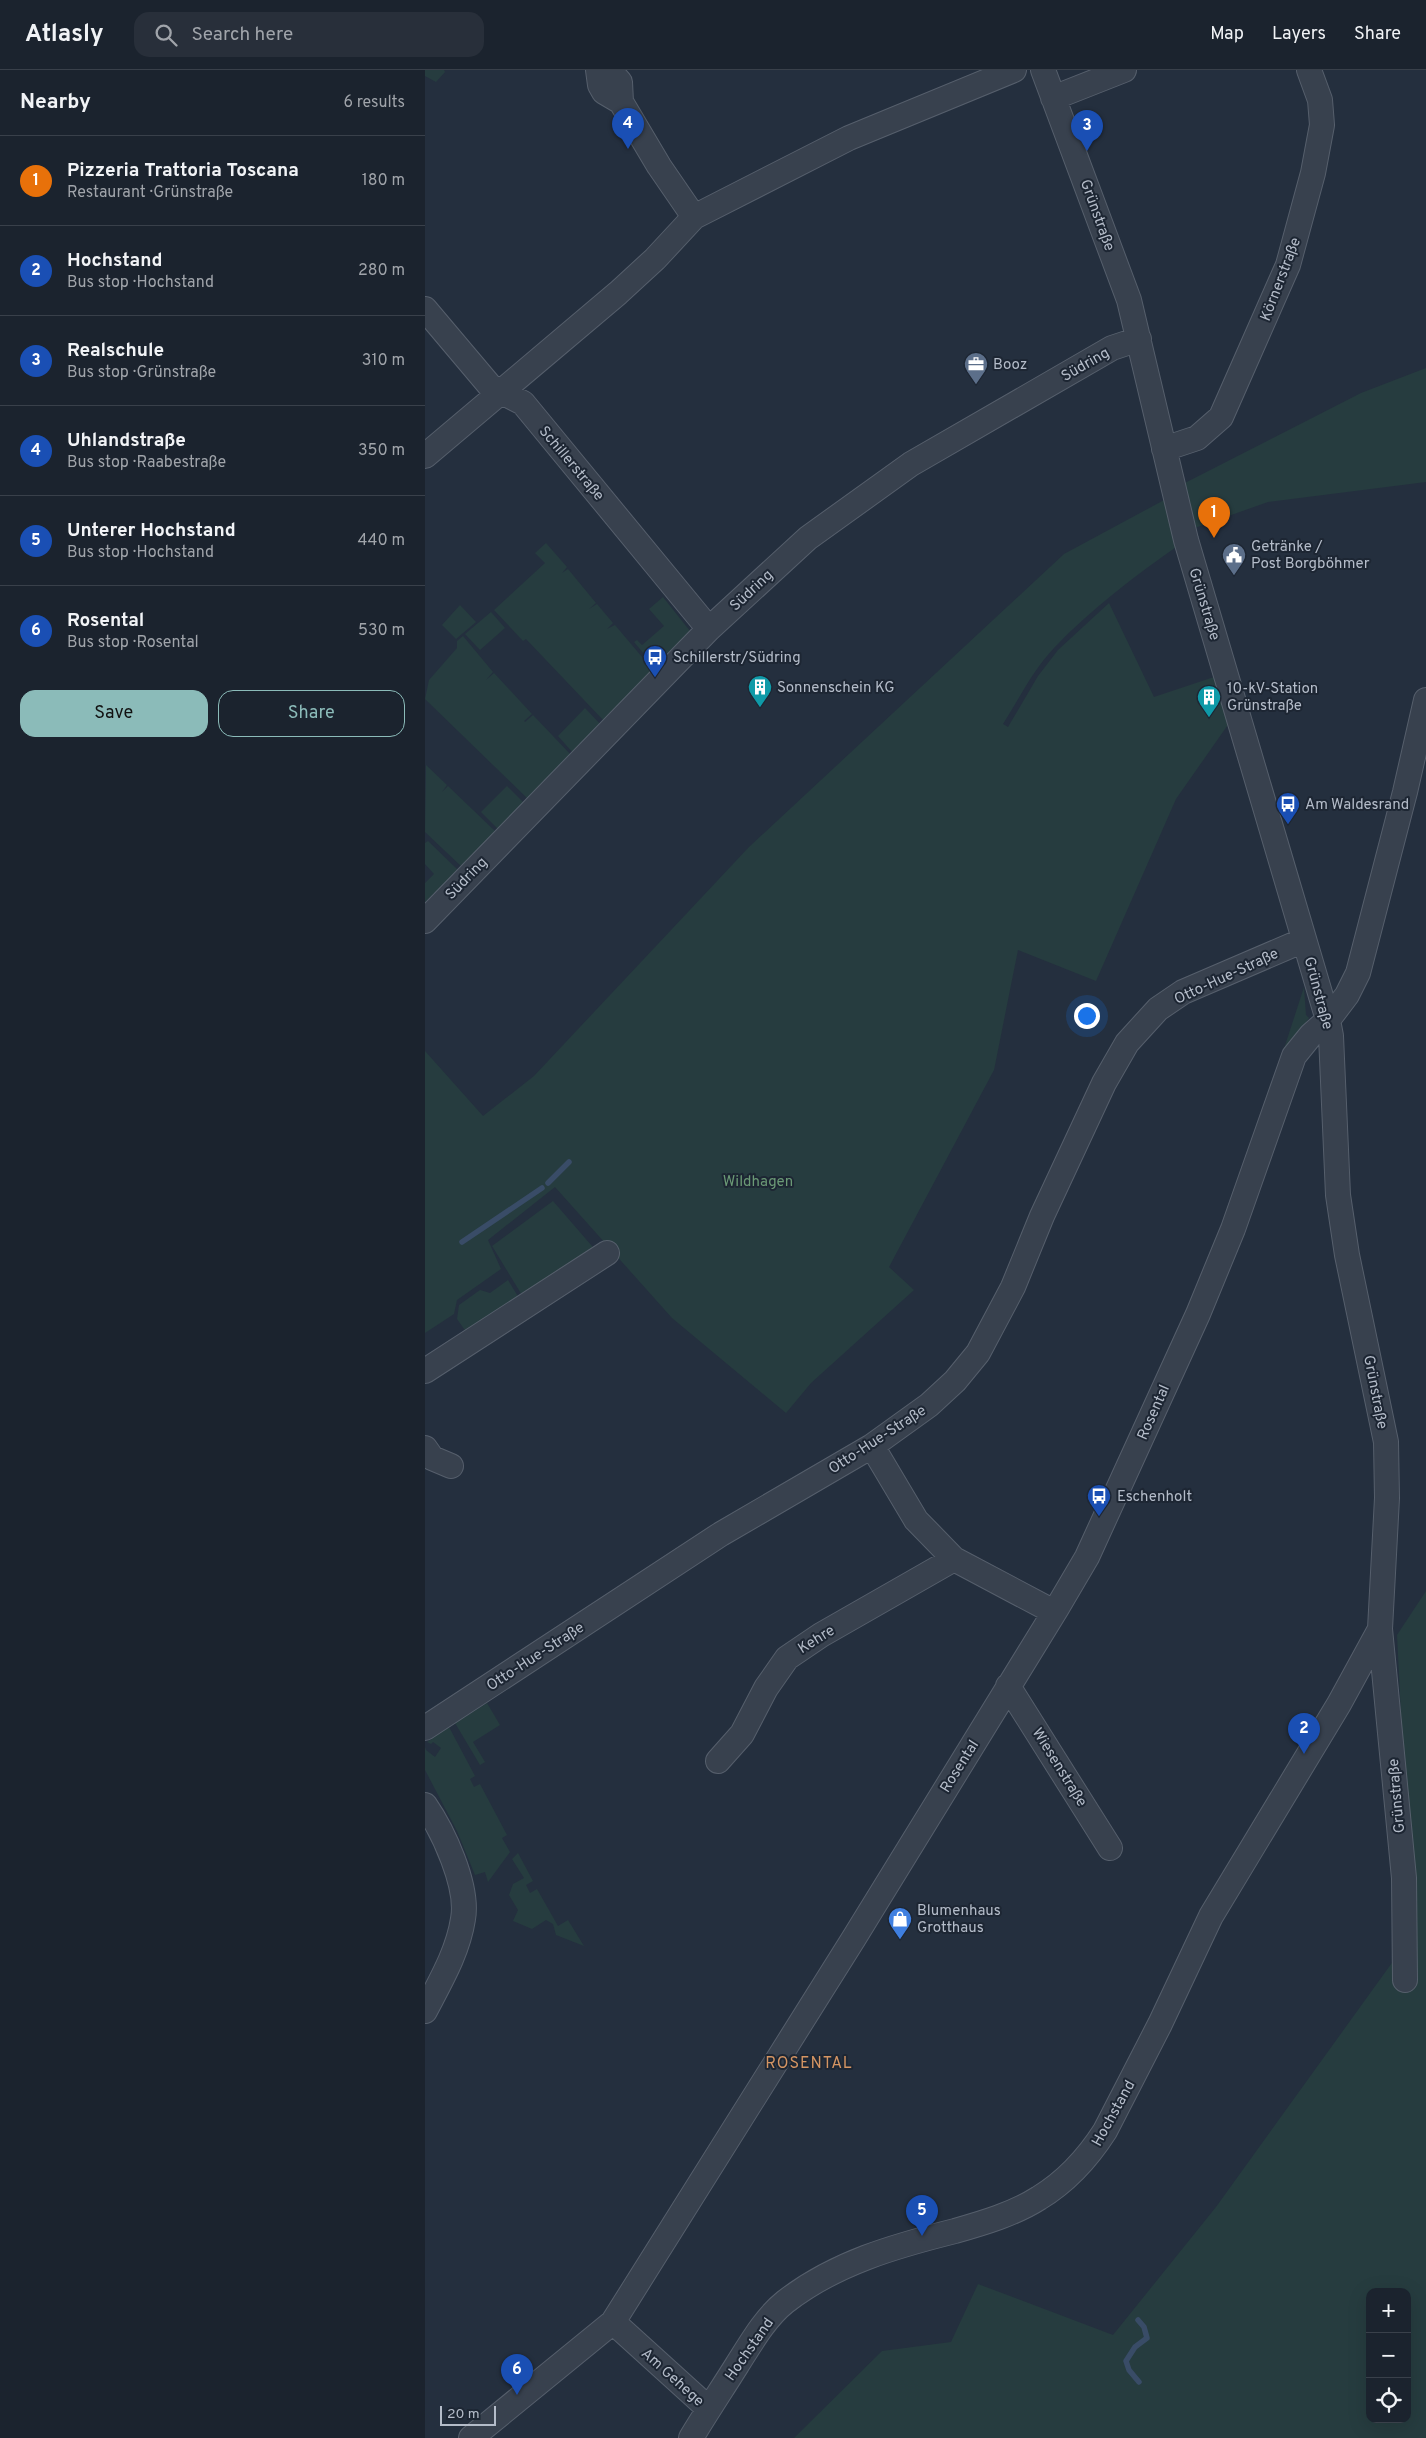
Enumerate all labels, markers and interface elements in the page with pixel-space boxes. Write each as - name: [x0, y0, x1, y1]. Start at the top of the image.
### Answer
- search box: [134, 12, 484, 57]
- text: Atlasly: [25, 20, 104, 50]
- icon: search: [152, 21, 180, 49]
- text: Search here: [192, 23, 293, 47]
- text: Map: [1210, 23, 1244, 46]
- text: Layers: [1272, 23, 1326, 46]
- text: Share: [1354, 23, 1401, 46]
- text: Nearby: [20, 89, 91, 116]
- text: 6 results: [343, 93, 405, 113]
- pin: 4: [612, 108, 644, 149]
- pin: 3: [1071, 110, 1103, 151]
- text: Pizzeria Trattoria Toscana: [67, 159, 299, 183]
- text: 1: [33, 171, 39, 191]
- text: 180 m: [362, 171, 405, 191]
- street label: Grünstraße: [1075, 177, 1118, 254]
- text: Restaurant · Grünstraße: [67, 183, 233, 203]
- street label: Körnerstraße: [1257, 235, 1306, 324]
- text: Hochstand: [67, 249, 163, 273]
- text: 2: [31, 261, 41, 281]
- text: 280 m: [358, 261, 405, 281]
- text: Bus stop · Hochstand: [67, 273, 214, 293]
- text: Realschule: [67, 339, 164, 363]
- street label: Südring: [1058, 344, 1113, 387]
- text: 3: [31, 351, 41, 371]
- text: 310 m: [362, 351, 405, 371]
- office icon: Booz: [963, 351, 989, 385]
- place label: Booz: [993, 356, 1027, 375]
- text: Bus stop · Grünstraße: [67, 363, 216, 383]
- street label: Schillerstraße: [534, 423, 608, 505]
- text: Uhlandstraße: [67, 429, 186, 453]
- text: 4: [31, 441, 41, 461]
- text: 350 m: [358, 441, 405, 461]
- text: Bus stop · Raabestraße: [67, 453, 226, 473]
- pin: 1: [1198, 497, 1230, 538]
- text: Unterer Hochstand: [67, 519, 236, 543]
- text: 5: [31, 531, 41, 551]
- text: 440 m: [358, 531, 405, 551]
- place label: Getränke / Post Borgböhmer: [1251, 538, 1370, 574]
- public building icon: Getränke / Post Borgböhmer: [1221, 542, 1247, 576]
- text: Bus stop · Hochstand: [67, 543, 214, 563]
- street label: Südring: [726, 566, 778, 616]
- street label: Grünstraße: [1184, 566, 1224, 643]
- text: Rosental: [67, 609, 144, 633]
- text: 6: [31, 621, 41, 641]
- text: 530 m: [358, 621, 405, 641]
- text: Bus stop · Rosental: [67, 633, 199, 653]
- bus stop icon: Schillerstr/Südring: [642, 644, 668, 678]
- place label: Schillerstr/Südring: [673, 649, 801, 668]
- building icon: Sonnenschein KG: [747, 674, 773, 708]
- place label: Sonnenschein KG: [777, 679, 895, 698]
- place label: 10-kV-Station Grünstraße: [1227, 680, 1318, 716]
- building icon: 10-kV-Station Grünstraße: [1196, 684, 1222, 718]
- button: Save: [20, 690, 208, 737]
- button: Share: [218, 690, 405, 737]
- bus stop icon: Am Waldesrand: [1275, 791, 1301, 825]
- place label: Am Waldesrand: [1305, 796, 1409, 815]
- street label: Südring: [442, 854, 492, 905]
- street label: Otto-Hue-Straße: [1172, 945, 1282, 1010]
- street label: Grünstraße: [1299, 955, 1336, 1032]
- your location: [1074, 1003, 1100, 1029]
- park label: Wildhagen: [723, 1173, 793, 1192]
- street label: Grünstraße: [1358, 1354, 1391, 1431]
- street label: Rosental: [1134, 1382, 1175, 1443]
- street label: Otto-Hue-Straße: [825, 1402, 930, 1479]
- bus stop icon: Eschenholt: [1086, 1483, 1112, 1517]
- place label: Eschenholt: [1117, 1488, 1192, 1507]
- street label: Otto-Hue-Straße: [483, 1619, 588, 1696]
- street label: Kehre: [795, 1622, 839, 1659]
- pin: 2: [1288, 1713, 1320, 1754]
- street label: Wiesenstraße: [1027, 1725, 1091, 1811]
- street label: Rosental: [937, 1737, 984, 1797]
- street label: Grünstraße: [1385, 1758, 1410, 1834]
- place label: Blumenhaus Grotthaus: [917, 1902, 1001, 1938]
- shop icon: Blumenhaus Grotthaus: [887, 1906, 913, 1940]
- district label: ROSENTAL: [765, 2054, 853, 2074]
- street label: Hochstand: [1088, 2077, 1140, 2150]
- pin: 5: [906, 2195, 938, 2236]
- map controls: [1366, 2288, 1411, 2423]
- button: +: [1366, 2288, 1411, 2333]
- street label: Hochstand: [722, 2315, 779, 2385]
- button: −: [1366, 2333, 1411, 2378]
- street label: Am Gehege: [637, 2345, 707, 2411]
- pin: 6: [501, 2354, 533, 2395]
- button: locate: [1366, 2378, 1411, 2423]
- scale bar: [440, 2403, 496, 2426]
- text: 20 m: [447, 2406, 480, 2423]

